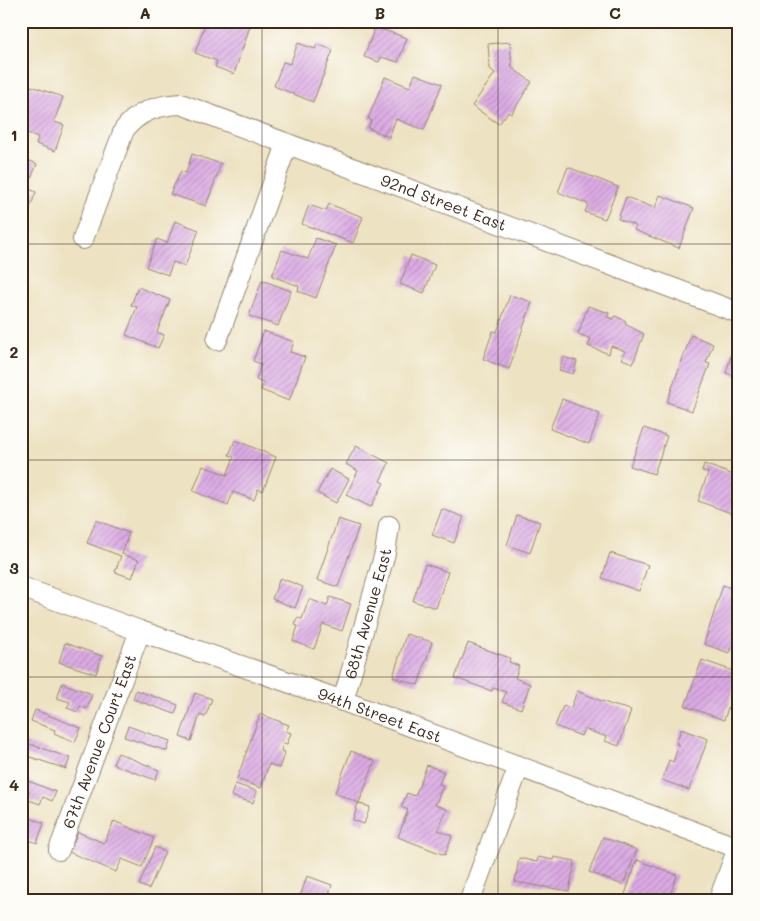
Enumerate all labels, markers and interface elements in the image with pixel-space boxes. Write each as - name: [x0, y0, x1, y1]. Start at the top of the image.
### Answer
- text: A: [139, 2, 151, 23]
- text: B: [375, 2, 385, 23]
- text: C: [609, 2, 621, 23]
- text: 1: [10, 124, 18, 145]
- street label: 92nd Street East: [378, 169, 510, 235]
- text: 2: [10, 341, 19, 362]
- street label: 68th Avenue East: [339, 547, 396, 681]
- text: 3: [9, 557, 19, 578]
- street label: 67th Avenue Court East: [57, 651, 141, 831]
- street label: 94th Street East: [315, 682, 445, 747]
- text: 4: [9, 774, 19, 795]

